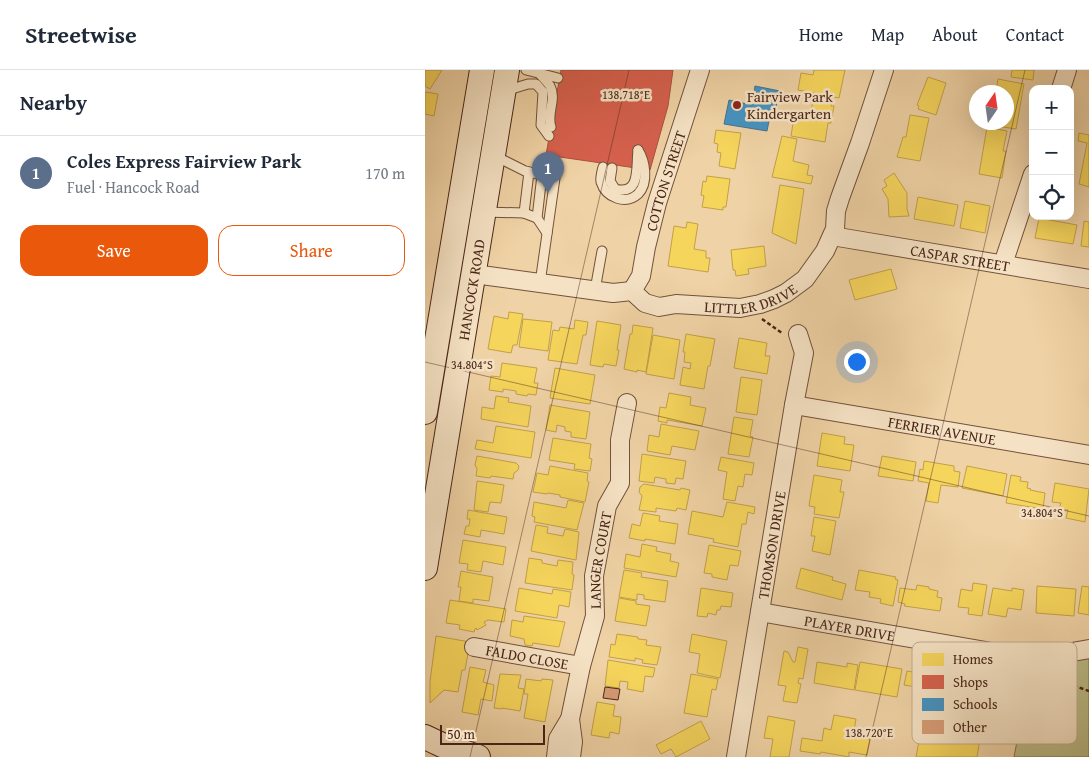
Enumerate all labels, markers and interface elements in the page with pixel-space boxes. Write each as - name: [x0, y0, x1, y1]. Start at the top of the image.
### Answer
- text: Streetwise: [25, 17, 137, 52]
- text: Home: [799, 21, 843, 48]
- text: Map: [871, 21, 904, 48]
- text: About: [932, 21, 978, 48]
- text: Contact: [1006, 21, 1064, 48]
- north arrow: [969, 85, 1014, 130]
- map controls: [1029, 85, 1074, 220]
- button: +: [1029, 85, 1074, 130]
- text: 138.718°E: [602, 86, 650, 103]
- place label: Fairview Park Kindergarten: [747, 86, 833, 124]
- text: Nearby: [20, 87, 87, 118]
- marker: Fairview Park Kindergarten: [731, 99, 743, 111]
- street label: COTTON STREET: [640, 127, 691, 233]
- button: −: [1029, 130, 1074, 175]
- text: Coles Express Fairview Park: [67, 147, 301, 175]
- pin: 1: [532, 152, 564, 193]
- text: 1: [32, 161, 40, 185]
- text: 170 m: [365, 161, 405, 185]
- text: Fuel · Hancock Road: [67, 175, 200, 199]
- button: locate: [1029, 175, 1074, 220]
- button: Save: [20, 225, 208, 276]
- button: Share: [218, 225, 405, 276]
- street label: HANCOCK ROAD: [452, 238, 489, 342]
- street label: CASPAR STREET: [909, 239, 1012, 276]
- street label: LITTLER DRIVE: [704, 278, 801, 319]
- your location: [844, 349, 870, 375]
- text: 34.804°S: [451, 356, 493, 373]
- street label: FERRIER AVENUE: [886, 411, 998, 450]
- street label: THOMSON DRIVE: [752, 489, 790, 600]
- text: 34.804°S: [1021, 504, 1063, 521]
- street label: LANGER COURT: [583, 509, 616, 609]
- street label: PLAYER DRIVE: [803, 609, 897, 646]
- street label: FALDO CLOSE: [484, 639, 571, 674]
- legend: [912, 642, 1077, 744]
- text: Homes: [953, 649, 993, 669]
- text: Shops: [953, 672, 988, 692]
- text: Schools: [953, 694, 997, 714]
- text: Other: [953, 717, 987, 737]
- scale bar: [440, 722, 545, 745]
- text: 50 m: [447, 724, 475, 744]
- text: 138.720°E: [845, 724, 893, 741]

